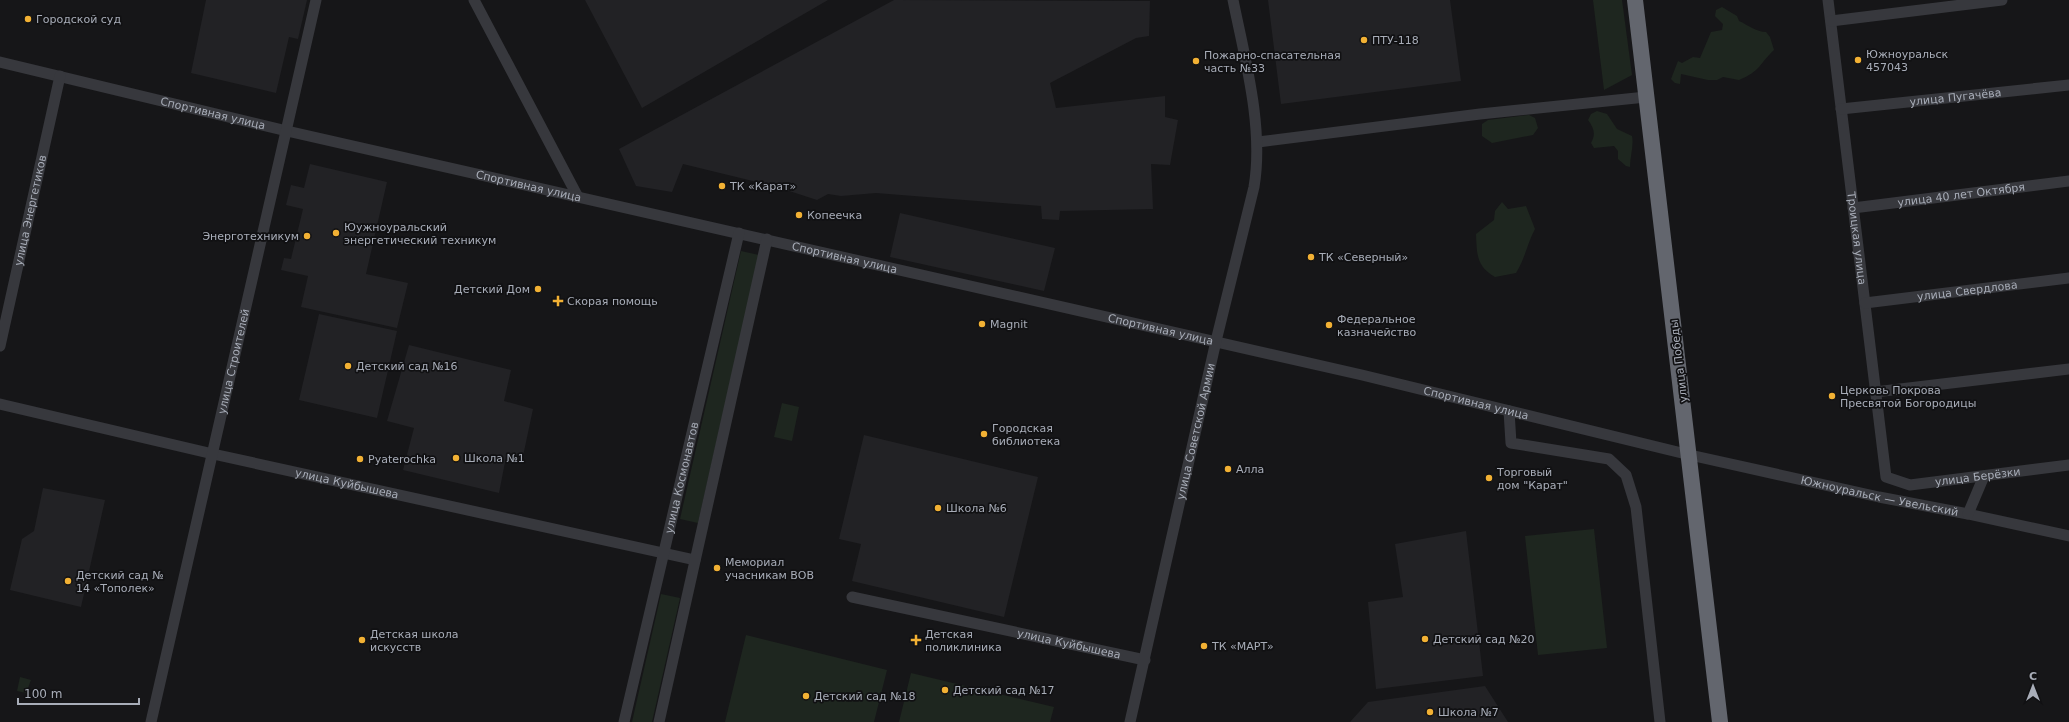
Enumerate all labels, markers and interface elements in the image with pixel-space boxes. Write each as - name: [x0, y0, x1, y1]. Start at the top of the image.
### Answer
- place label: Городской суд: [36, 13, 121, 26]
- marker: Городской суд: [23, 14, 33, 24]
- place label: ПТУ-118: [1372, 34, 1419, 47]
- marker: ПТУ-118: [1359, 35, 1369, 45]
- place label: Южноуральск 457043: [1866, 48, 1949, 74]
- place label: Пожарно-спасательная часть №33: [1204, 49, 1341, 75]
- marker: Южноуральск 457043: [1853, 55, 1863, 65]
- marker: Пожарно-спасательная часть №33: [1191, 56, 1201, 66]
- street label: улица Пугачёва: [1909, 86, 2002, 108]
- street label: Спортивная улица: [159, 94, 267, 132]
- street label: улица Энергетиков: [12, 154, 49, 267]
- street label: Спортивная улица: [475, 168, 583, 204]
- place label: ТК «Карат»: [729, 180, 796, 193]
- street label: улица 40 лет Октября: [1897, 180, 2026, 209]
- marker: ТК «Карат»: [717, 181, 727, 191]
- street label: Троицкая улица: [1845, 190, 1869, 285]
- place label: Копеечка: [807, 209, 862, 222]
- marker: Копеечка: [794, 210, 804, 220]
- place label: Юужноуральский энергетический техникум: [344, 221, 496, 247]
- marker: Юужноуральский энергетический техникум: [331, 228, 341, 238]
- place label: Энерготехникум: [202, 230, 299, 243]
- marker: Энерготехникум: [302, 231, 312, 241]
- street label: Спортивная улица: [791, 239, 899, 276]
- place label: ТК «Северный»: [1318, 251, 1408, 264]
- marker: ТК «Северный»: [1306, 252, 1316, 262]
- street label: улица Свердлова: [1916, 278, 2018, 303]
- place label: Детский Дом: [454, 283, 530, 296]
- marker: Детский Дом: [533, 284, 543, 294]
- marker: Скорая помощь: [552, 295, 564, 307]
- place label: Скорая помощь: [567, 295, 658, 308]
- street label: улица Строителей: [215, 307, 252, 415]
- street label: Спортивная улица: [1107, 311, 1215, 348]
- place label: Федеральное казначейство: [1337, 313, 1417, 339]
- place label: Magnit: [990, 318, 1028, 331]
- marker: Magnit: [977, 319, 987, 329]
- street label: улица Победы: [1667, 319, 1691, 403]
- marker: Федеральное казначейство: [1324, 320, 1334, 330]
- place label: Детский сад №16: [356, 360, 458, 373]
- marker: Детский сад №16: [343, 361, 353, 371]
- street label: улица Советской Армии: [1174, 362, 1217, 501]
- street label: Спортивная улица: [1422, 384, 1530, 422]
- place label: Церковь Покрова Пресвятой Богородицы: [1840, 384, 1976, 410]
- marker: Церковь Покрова Пресвятой Богородицы: [1827, 391, 1837, 401]
- street label: улица Космонавтов: [662, 421, 701, 535]
- place label: Городская библиотека: [992, 422, 1060, 448]
- marker: Городская библиотека: [979, 429, 989, 439]
- place label: Школа №1: [464, 452, 525, 465]
- place label: Pyaterochka: [368, 453, 436, 466]
- marker: Школа №1: [451, 453, 461, 463]
- marker: Pyaterochka: [355, 454, 365, 464]
- place label: Алла: [1236, 463, 1264, 476]
- marker: Алла: [1223, 464, 1233, 474]
- street label: улица Берёзки: [1934, 465, 2021, 488]
- street label: улица Куйбышева: [294, 466, 400, 501]
- place label: Торговый дом "Карат": [1496, 466, 1568, 492]
- marker: Торговый дом "Карат": [1484, 473, 1494, 483]
- street label: Южноуральск — Увельский: [1799, 473, 1959, 519]
- place label: Школа №6: [946, 502, 1007, 515]
- marker: Школа №6: [933, 503, 943, 513]
- place label: Мемориал учасникам ВОВ: [725, 556, 814, 582]
- marker: Мемориал учасникам ВОВ: [712, 563, 722, 573]
- place label: Детский сад № 14 «Тополек»: [76, 569, 164, 595]
- marker: Детский сад № 14 «Тополек»: [63, 576, 73, 586]
- street label: улица Куйбышева: [1016, 626, 1122, 661]
- place label: Детская школа искусств: [370, 628, 459, 654]
- place label: Детская поликлиника: [925, 628, 1002, 654]
- place label: Детский сад №20: [1433, 633, 1535, 646]
- marker: Детская поликлиника: [910, 634, 922, 646]
- marker: Детский сад №20: [1420, 634, 1430, 644]
- marker: Детская школа искусств: [357, 635, 367, 645]
- place label: ТК «МАРТ»: [1211, 640, 1274, 653]
- marker: ТК «МАРТ»: [1199, 641, 1209, 651]
- north arrow: [2013, 666, 2053, 706]
- text: С: [2029, 670, 2037, 683]
- scale bar: [18, 680, 139, 706]
- place label: Детский сад №17: [953, 684, 1055, 697]
- marker: Детский сад №17: [940, 685, 950, 695]
- text: 100 m: [24, 687, 62, 701]
- place label: Детский сад №18: [814, 690, 916, 703]
- marker: Детский сад №18: [801, 691, 811, 701]
- place label: Школа №7: [1438, 706, 1499, 719]
- marker: Школа №7: [1425, 707, 1435, 717]

